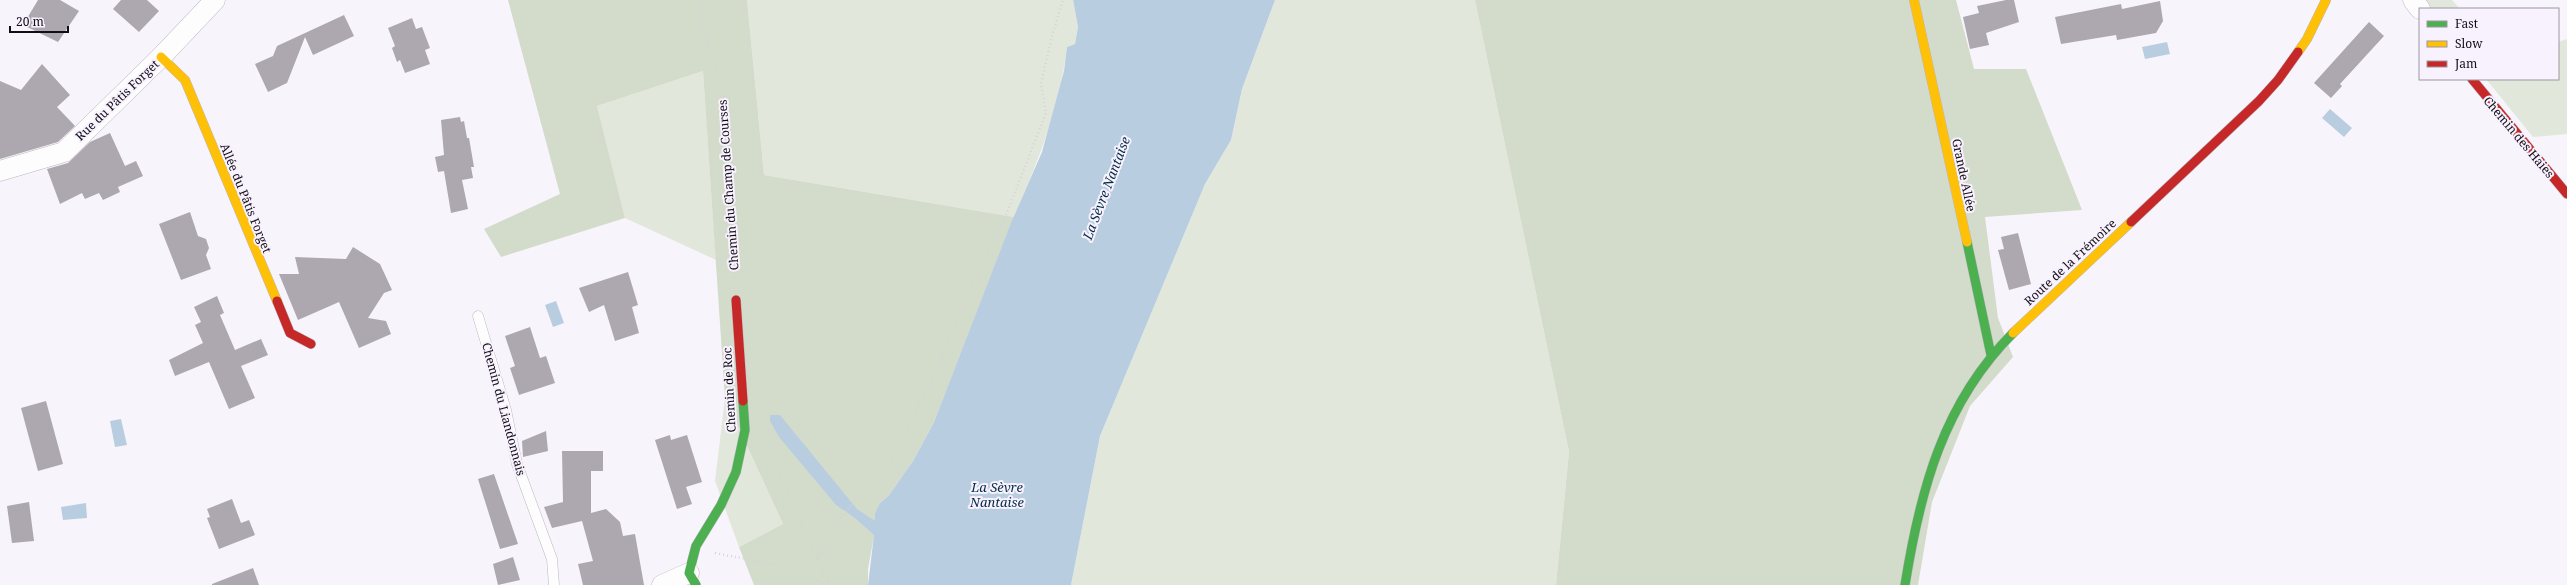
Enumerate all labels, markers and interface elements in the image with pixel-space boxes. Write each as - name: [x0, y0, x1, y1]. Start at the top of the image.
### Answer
- scale bar: [10, 8, 68, 34]
- legend: [2419, 8, 2559, 80]
- text: 20 m: [16, 13, 44, 30]
- text: Fast: [2455, 15, 2478, 32]
- text: Slow: [2455, 35, 2483, 52]
- text: Jam: [2454, 55, 2477, 72]
- street label: Rue du Pâtis Forget: [72, 56, 162, 144]
- street label: Chemin des Haies: [2480, 93, 2558, 181]
- street label: Chemin du Champ de Courses: [714, 99, 742, 271]
- water label: La Sèvre Nantaise: [1078, 133, 1134, 243]
- street label: Grande Allée: [1948, 137, 1980, 213]
- street label: Allée du Pâtis Forget: [216, 141, 276, 255]
- street label: Route de la Frémoire: [2020, 215, 2120, 309]
- street label: Chemin du Liandonnais: [478, 341, 530, 477]
- street label: Chemin de Roc: [718, 347, 740, 433]
- water label: La Sèvre Nantaise: [969, 478, 1025, 511]

